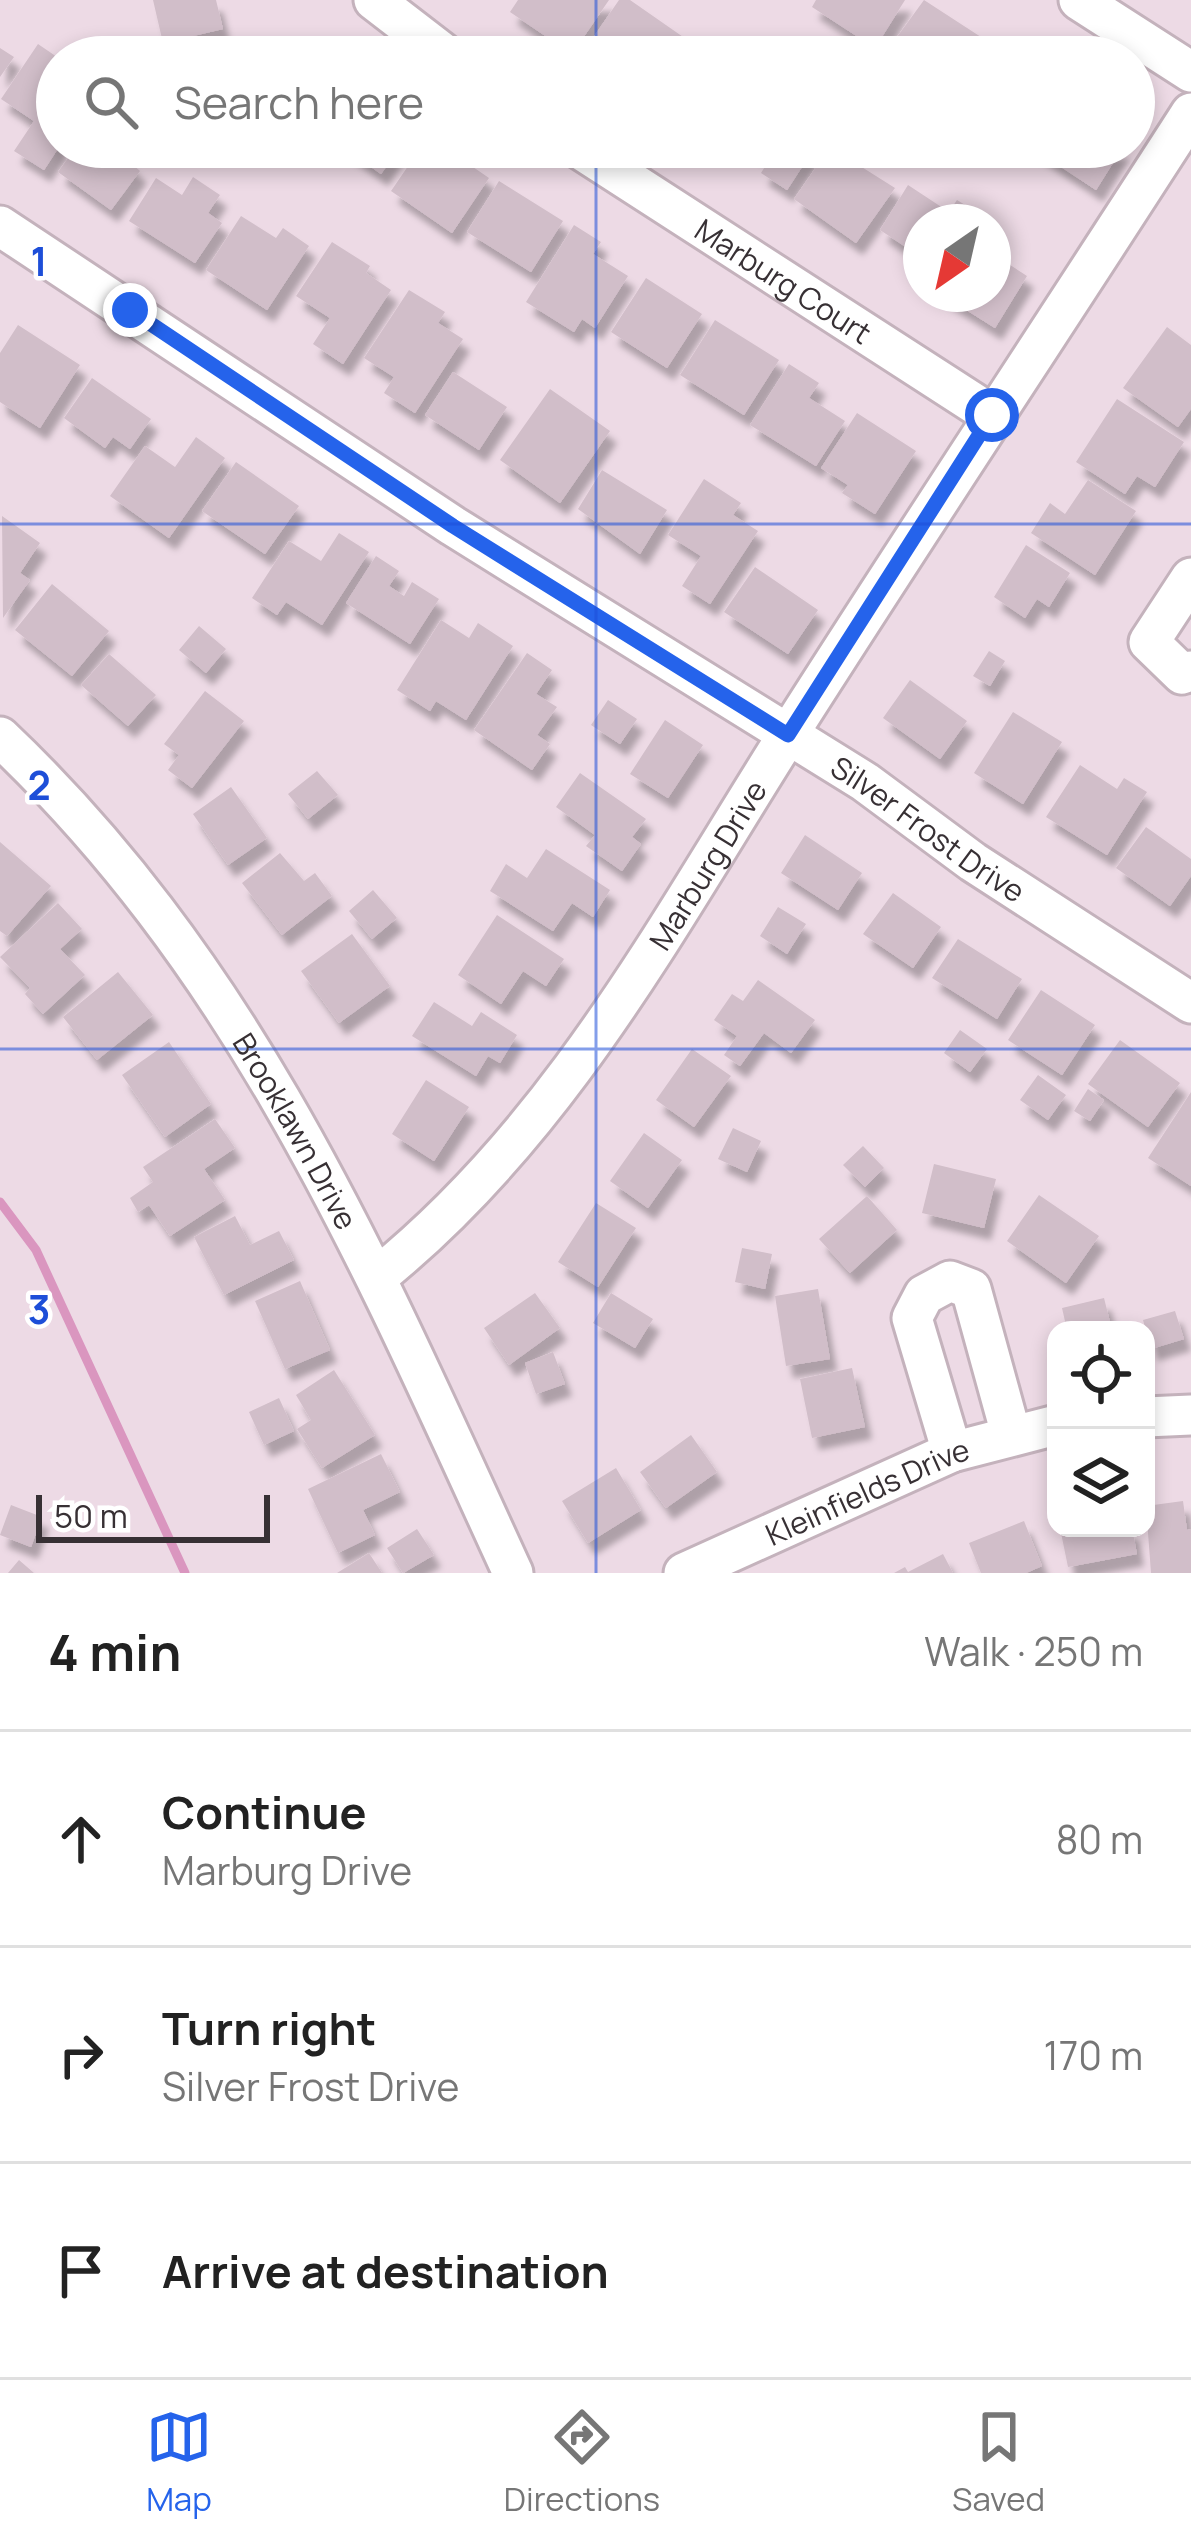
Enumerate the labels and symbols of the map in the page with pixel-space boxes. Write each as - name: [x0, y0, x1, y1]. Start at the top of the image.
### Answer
- north arrow: [903, 204, 1011, 312]
- street label: Marburg Court: [688, 208, 880, 353]
- text: 1: [30, 234, 48, 288]
- route end: [103, 283, 157, 337]
- route start: [965, 388, 1019, 442]
- street label: Silver Frost Drive: [824, 746, 1033, 911]
- text: 2: [27, 758, 51, 812]
- street label: Marburg Drive: [639, 772, 775, 957]
- street label: Brooklawn Drive: [224, 1025, 368, 1236]
- text: 3: [28, 1282, 50, 1336]
- street label: Kleinfields Drive: [759, 1428, 973, 1554]
- scale bar: [36, 1489, 270, 1542]

